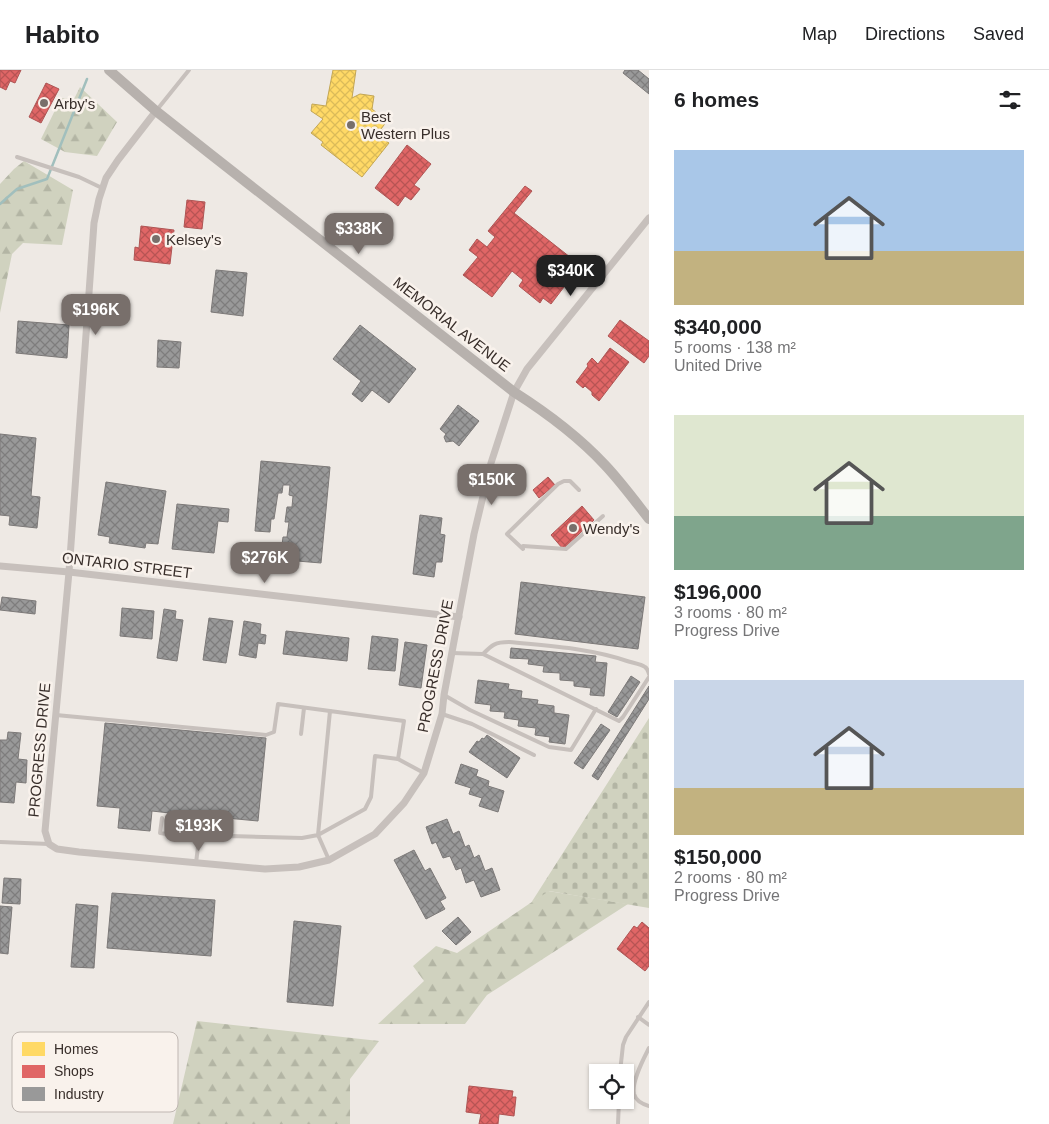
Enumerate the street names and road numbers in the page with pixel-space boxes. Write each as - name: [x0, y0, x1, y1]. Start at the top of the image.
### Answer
- street label: MEMORIAL AVENUE: [390, 273, 514, 375]
- street label: ONTARIO STREET: [61, 549, 193, 581]
- street label: PROGRESS DRIVE: [414, 598, 456, 734]
- street label: PROGRESS DRIVE: [25, 682, 53, 818]

